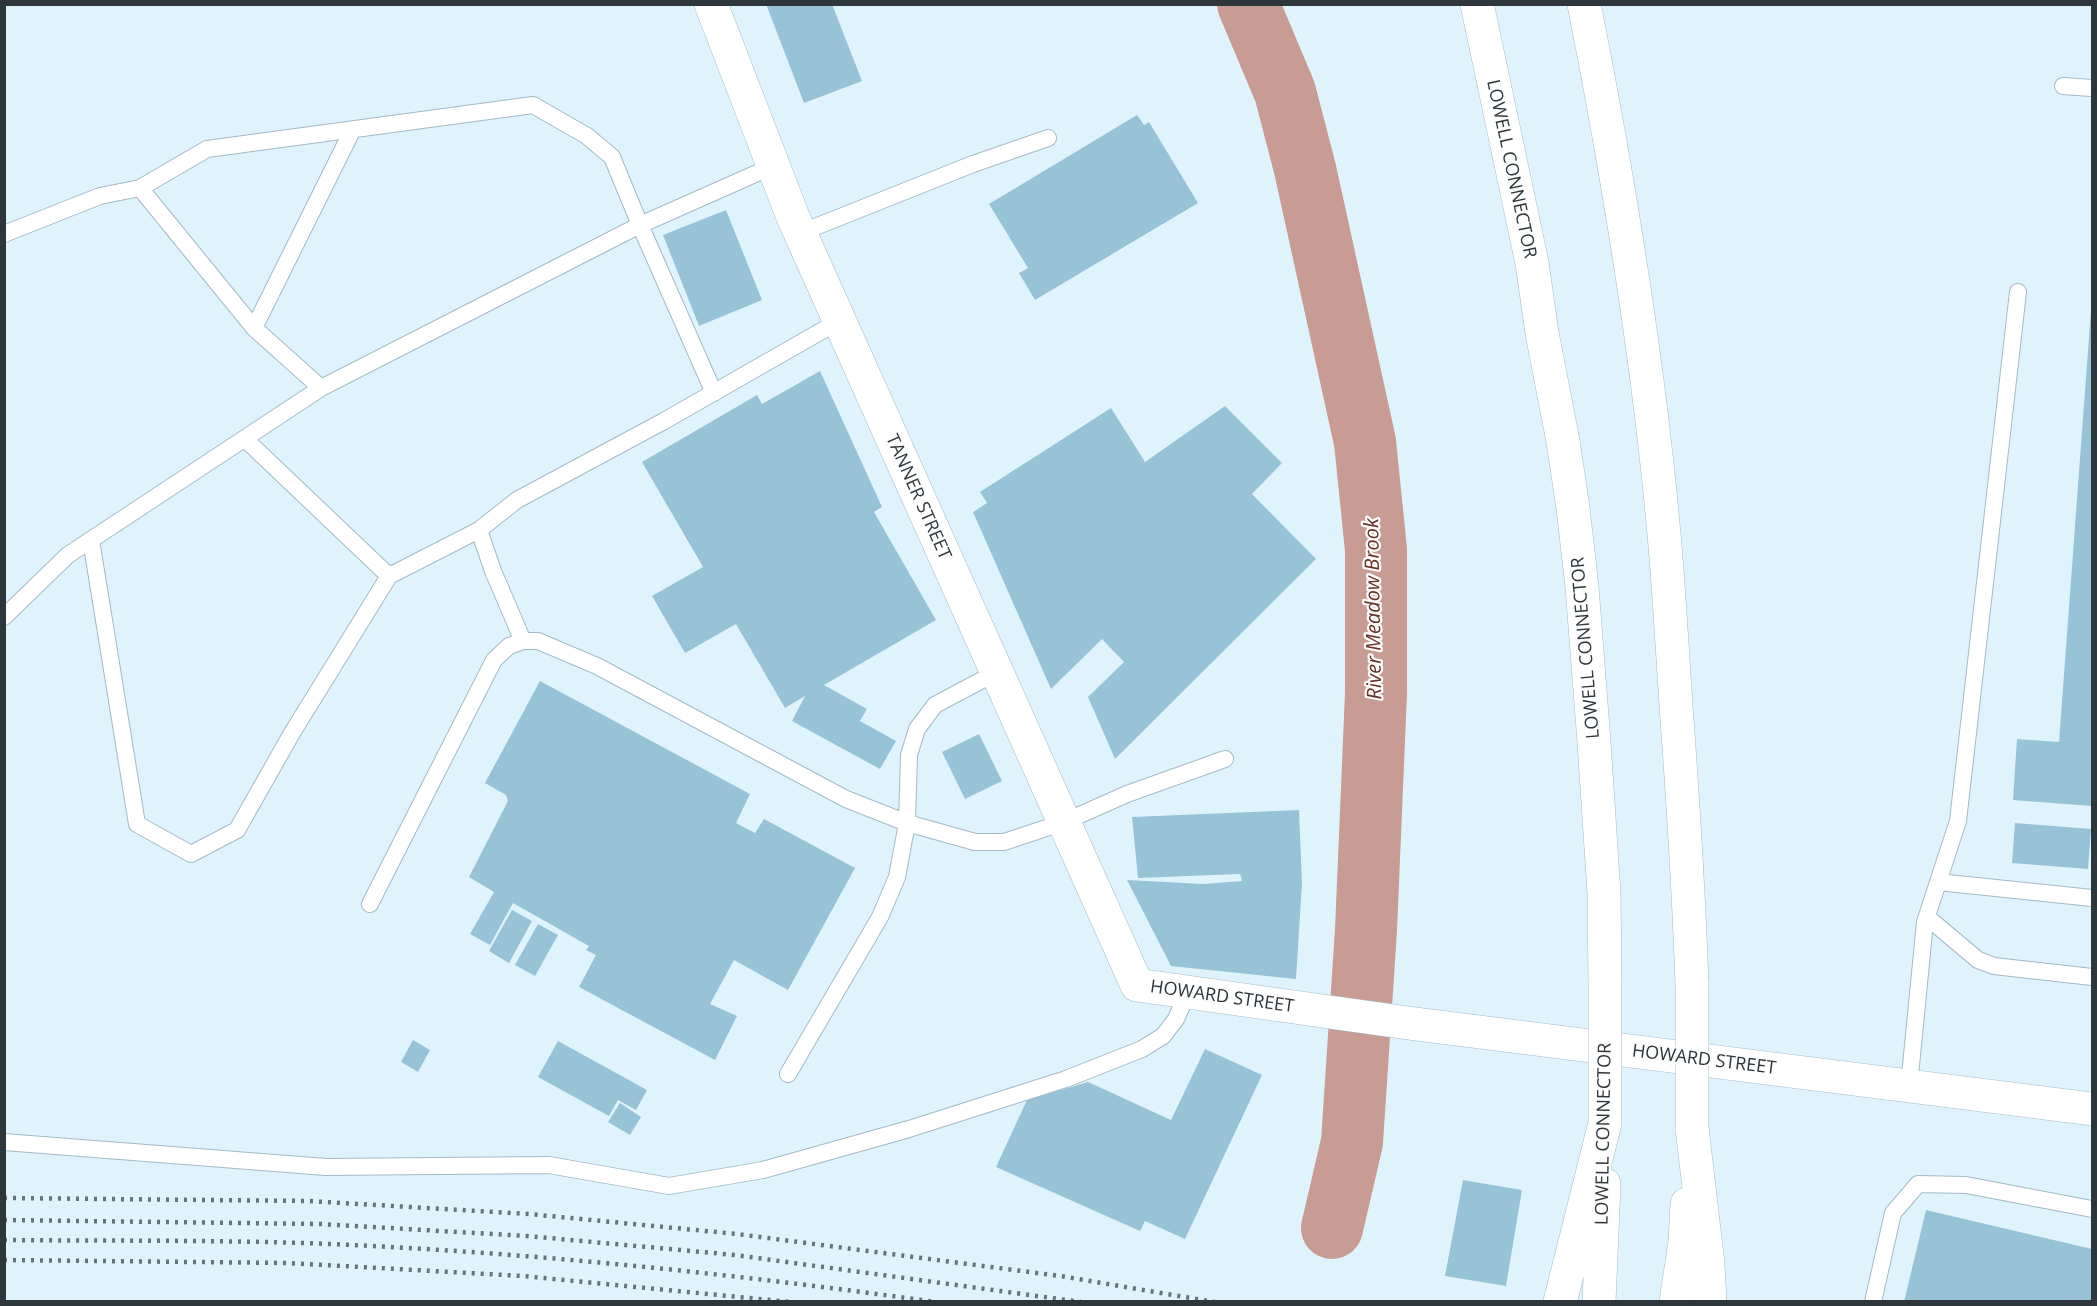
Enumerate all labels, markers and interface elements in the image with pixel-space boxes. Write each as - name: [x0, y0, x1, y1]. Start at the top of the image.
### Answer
- street label: LOWELL CONNECTOR: [1481, 78, 1541, 260]
- street label: TANNER STREET: [881, 431, 955, 563]
- water label: River Meadow Brook: [1360, 518, 1388, 700]
- street label: LOWELL CONNECTOR: [1567, 556, 1605, 740]
- street label: HOWARD STREET: [1149, 976, 1295, 1018]
- street label: HOWARD STREET: [1631, 1040, 1777, 1080]
- street label: LOWELL CONNECTOR: [1592, 1043, 1616, 1225]

